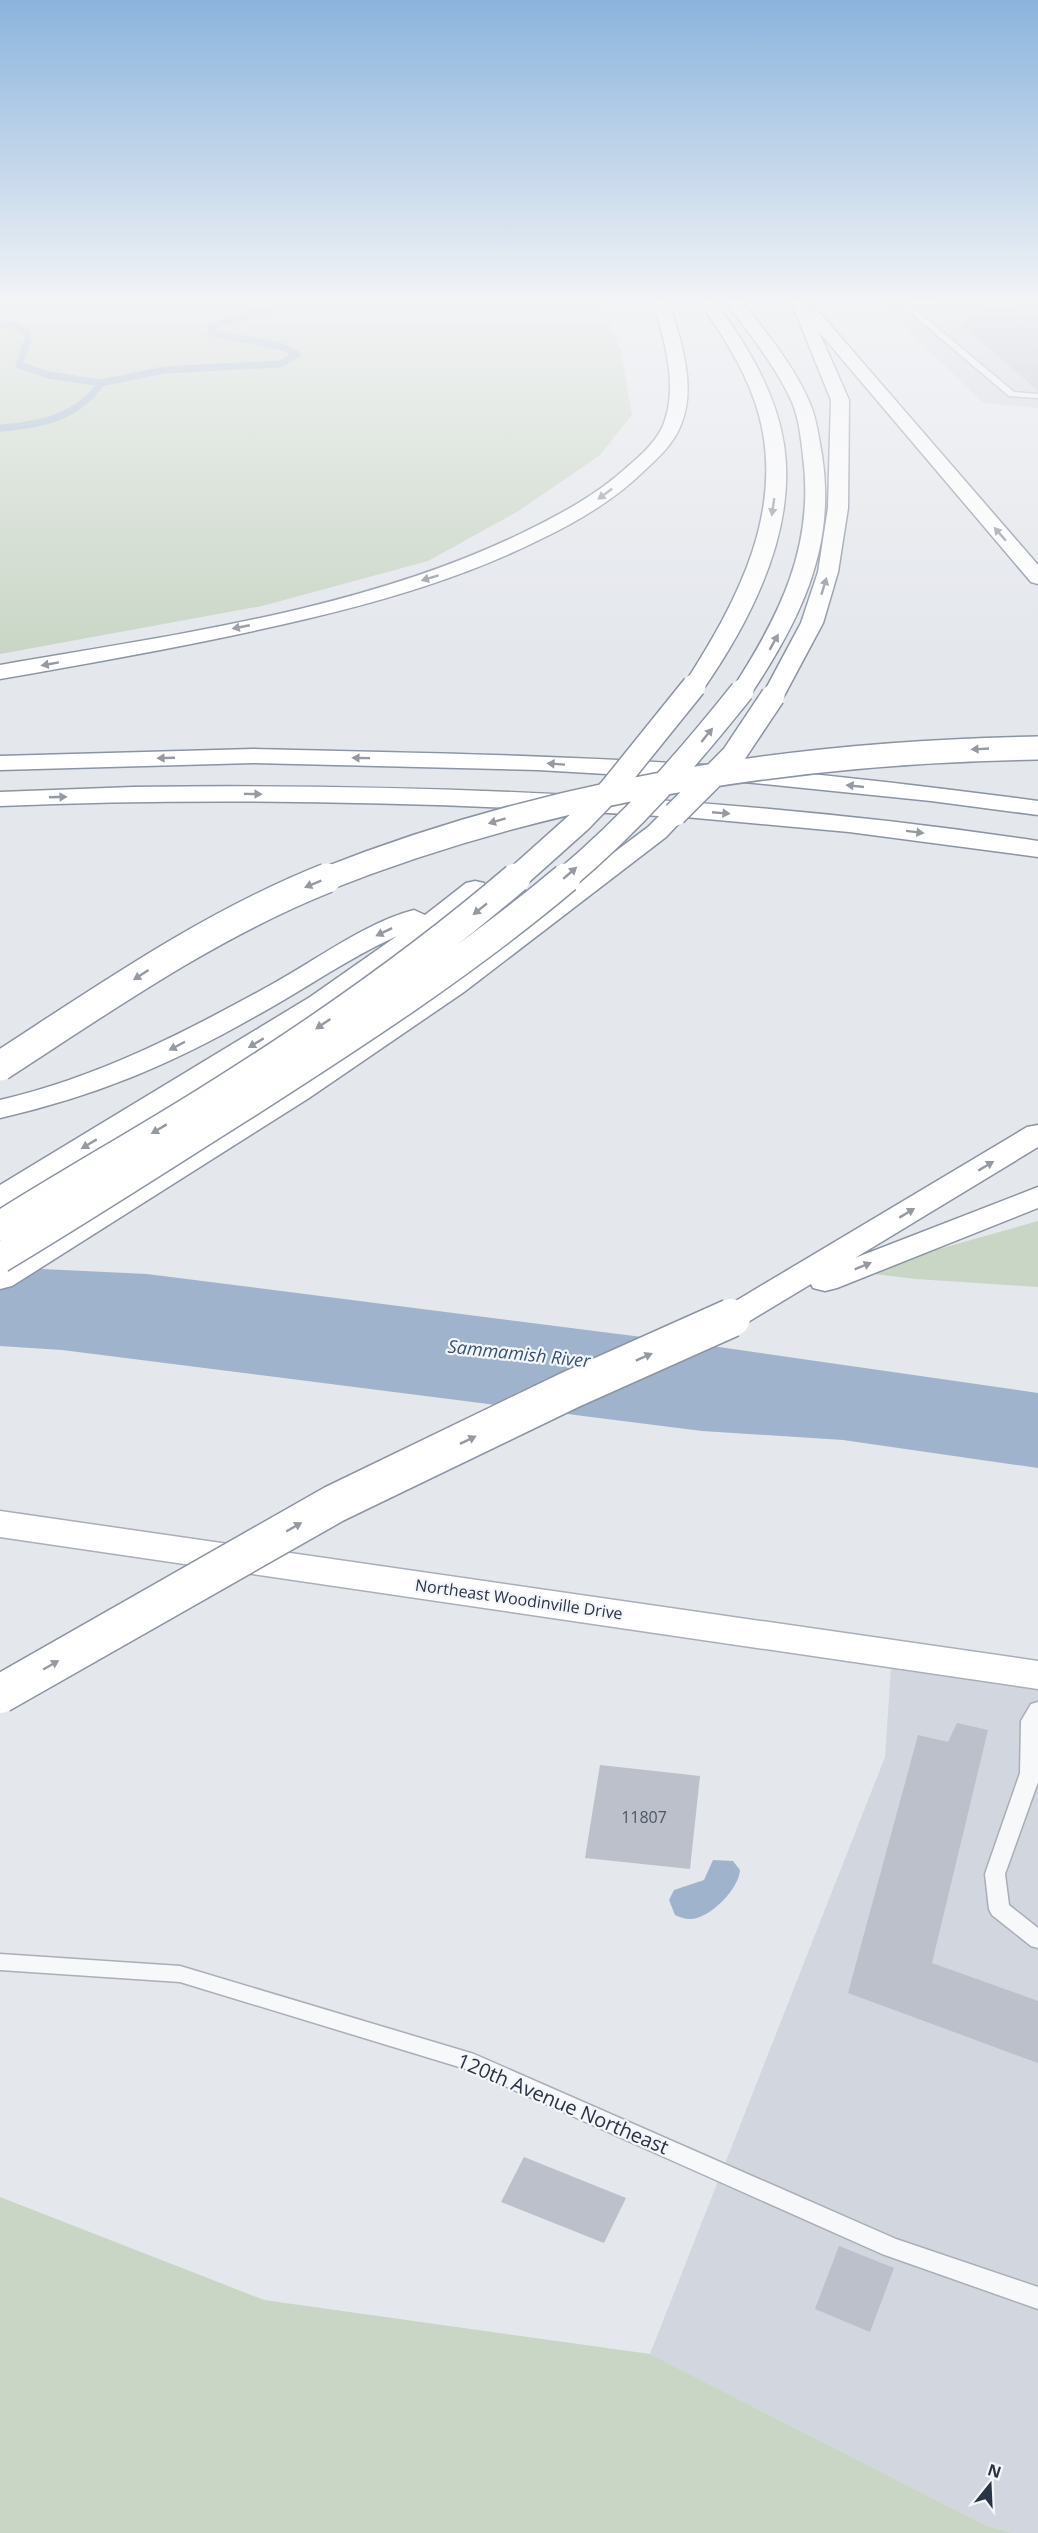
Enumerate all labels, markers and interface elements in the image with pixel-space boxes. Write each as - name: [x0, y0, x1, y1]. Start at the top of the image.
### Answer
- one-way arrow: [597, 488, 613, 501]
- one-way arrow: [768, 498, 777, 517]
- one-way arrow: [993, 526, 1006, 542]
- one-way arrow: [421, 574, 439, 583]
- one-way arrow: [820, 576, 829, 594]
- one-way arrow: [232, 623, 251, 632]
- one-way arrow: [769, 633, 779, 650]
- one-way arrow: [40, 659, 59, 668]
- one-way arrow: [700, 727, 713, 743]
- one-way arrow: [970, 744, 989, 753]
- one-way arrow: [351, 753, 370, 762]
- one-way arrow: [156, 754, 175, 763]
- one-way arrow: [546, 759, 565, 768]
- one-way arrow: [845, 781, 864, 791]
- one-way arrow: [244, 789, 263, 799]
- one-way arrow: [49, 792, 68, 801]
- one-way arrow: [711, 808, 730, 818]
- one-way arrow: [488, 816, 506, 826]
- one-way arrow: [905, 827, 924, 837]
- one-way arrow: [562, 867, 577, 880]
- one-way arrow: [304, 880, 322, 890]
- one-way arrow: [472, 903, 488, 916]
- one-way arrow: [376, 927, 393, 937]
- one-way arrow: [133, 969, 149, 981]
- one-way arrow: [315, 1019, 331, 1030]
- one-way arrow: [247, 1037, 264, 1048]
- one-way arrow: [168, 1041, 185, 1051]
- one-way arrow: [151, 1124, 167, 1135]
- one-way arrow: [81, 1139, 97, 1150]
- one-way arrow: [978, 1161, 995, 1171]
- one-way arrow: [899, 1208, 915, 1219]
- one-way arrow: [855, 1261, 873, 1271]
- water label: Sammamish River: [447, 1334, 592, 1373]
- one-way arrow: [636, 1352, 654, 1362]
- one-way arrow: [459, 1435, 476, 1444]
- one-way arrow: [285, 1522, 302, 1532]
- street label: Northeast Woodinville Drive: [414, 1574, 624, 1624]
- one-way arrow: [43, 1660, 60, 1670]
- house number: 11807: [621, 1806, 667, 1828]
- street label: 120th Avenue Northeast: [453, 2047, 673, 2160]
- north arrow: [960, 2455, 1020, 2515]
- text: N: [985, 2458, 1004, 2483]

